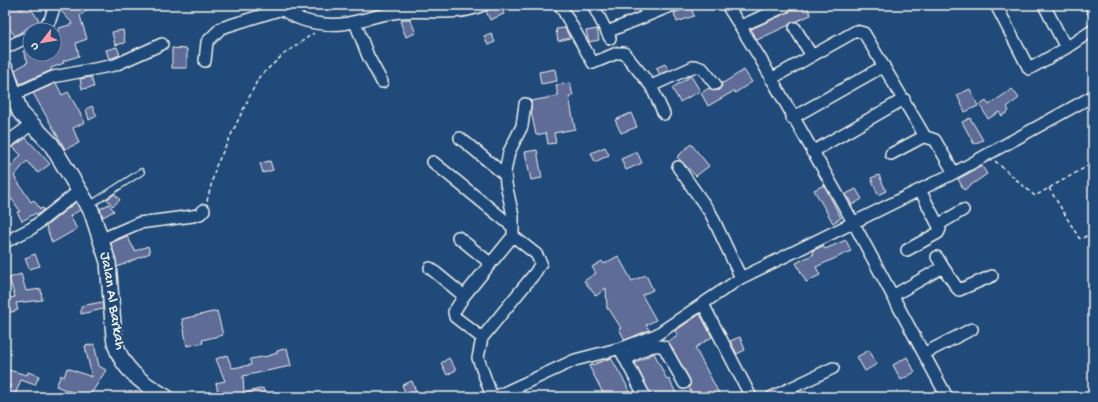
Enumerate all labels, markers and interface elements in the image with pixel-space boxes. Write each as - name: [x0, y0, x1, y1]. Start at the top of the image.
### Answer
- north arrow: [22, 22, 62, 62]
- text: U: [28, 40, 42, 52]
- street label: Jalan Al Barkah: [95, 251, 129, 351]

